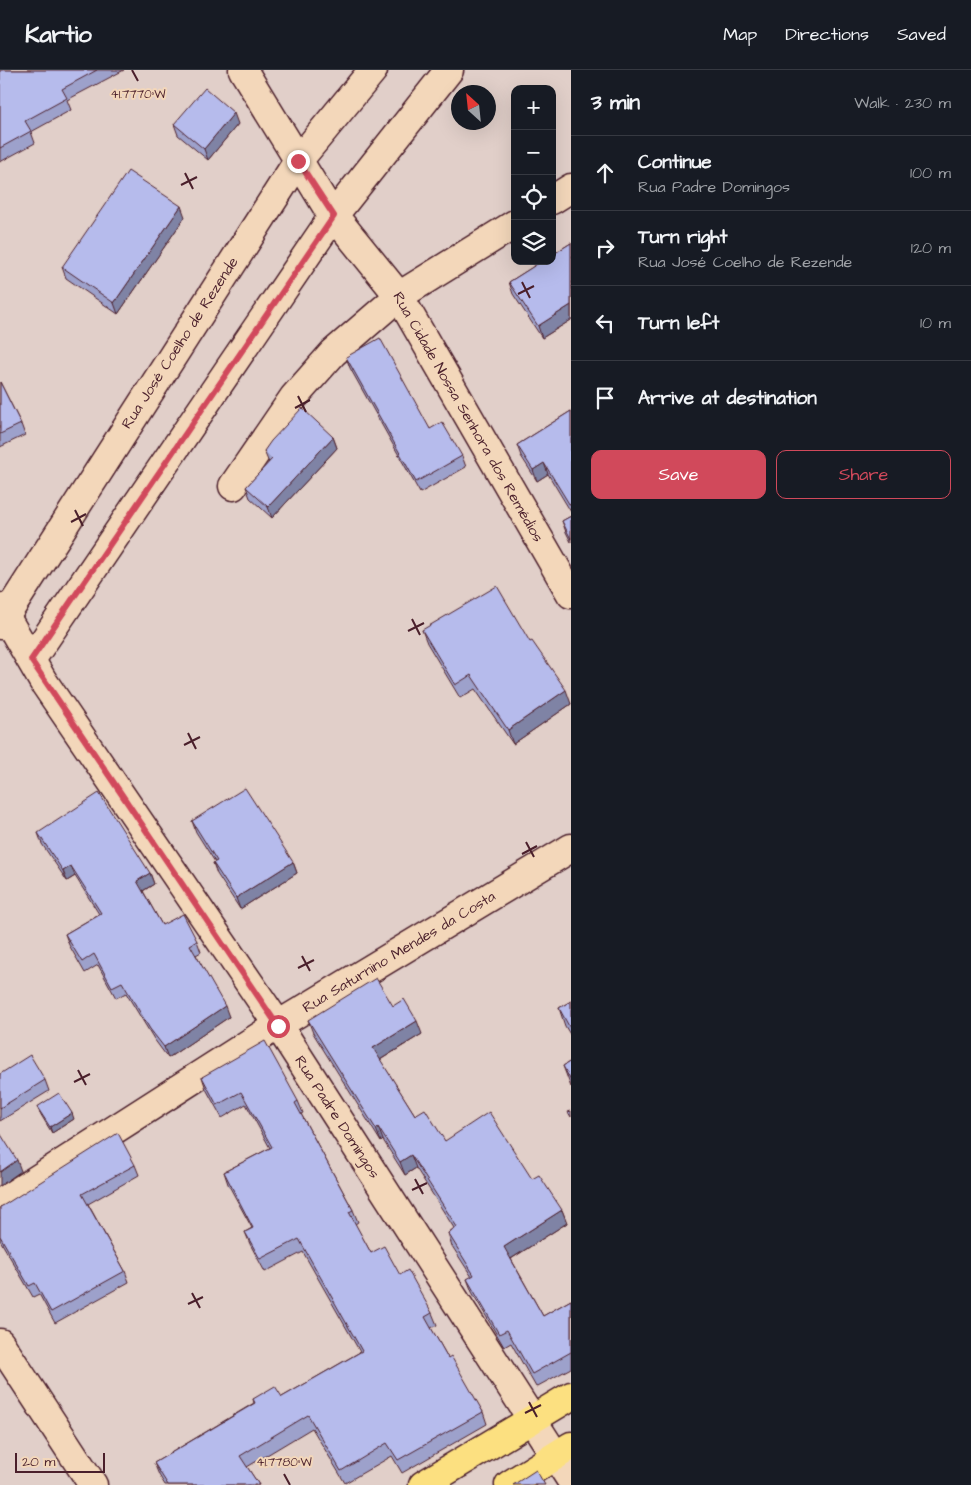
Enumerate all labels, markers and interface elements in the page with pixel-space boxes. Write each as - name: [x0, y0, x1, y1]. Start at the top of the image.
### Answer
- text: Kartio: [25, 18, 92, 52]
- text: Map: [723, 22, 757, 47]
- text: Directions: [785, 22, 869, 47]
- text: Saved: [897, 22, 946, 47]
- north arrow: [451, 85, 496, 130]
- map controls: [511, 85, 556, 265]
- button: +: [511, 85, 556, 130]
- text: 41.7770°W: [110, 86, 166, 103]
- text: 3 min: [591, 88, 640, 117]
- text: Walk · 230 m: [854, 92, 951, 114]
- button: −: [511, 130, 556, 175]
- text: Continue: [638, 149, 712, 176]
- route end: [287, 150, 310, 173]
- icon: ahead: [591, 159, 619, 187]
- text: 100 m: [910, 162, 951, 184]
- button: locate: [511, 175, 556, 220]
- text: Rua Padre Domingos: [638, 176, 790, 198]
- button: layers: [511, 220, 556, 265]
- text: Turn right: [638, 224, 727, 251]
- icon: right: [591, 234, 619, 262]
- text: 120 m: [911, 237, 951, 259]
- text: Rua José Coelho de Rezende: [638, 251, 852, 273]
- street label: Rua José Coelho de Rezende: [116, 253, 244, 433]
- street label: Rua Cidade Nossa Senhora dos Remédios: [387, 288, 549, 546]
- icon: left: [591, 309, 619, 337]
- text: Turn left: [638, 310, 719, 337]
- text: 10 m: [920, 312, 951, 334]
- icon: arrive: [591, 384, 619, 412]
- text: Arrive at destination: [638, 385, 817, 412]
- button: Save: [591, 450, 766, 499]
- button: Share: [776, 450, 951, 499]
- street label: Rua Saturnino Mendes da Costa: [299, 886, 500, 1018]
- route start: [267, 1015, 290, 1038]
- street label: Rua Padre Domingos: [289, 1052, 385, 1183]
- scale bar: [15, 1450, 105, 1473]
- text: 20 m: [22, 1452, 55, 1472]
- text: 41.7780°W: [256, 1454, 312, 1471]

